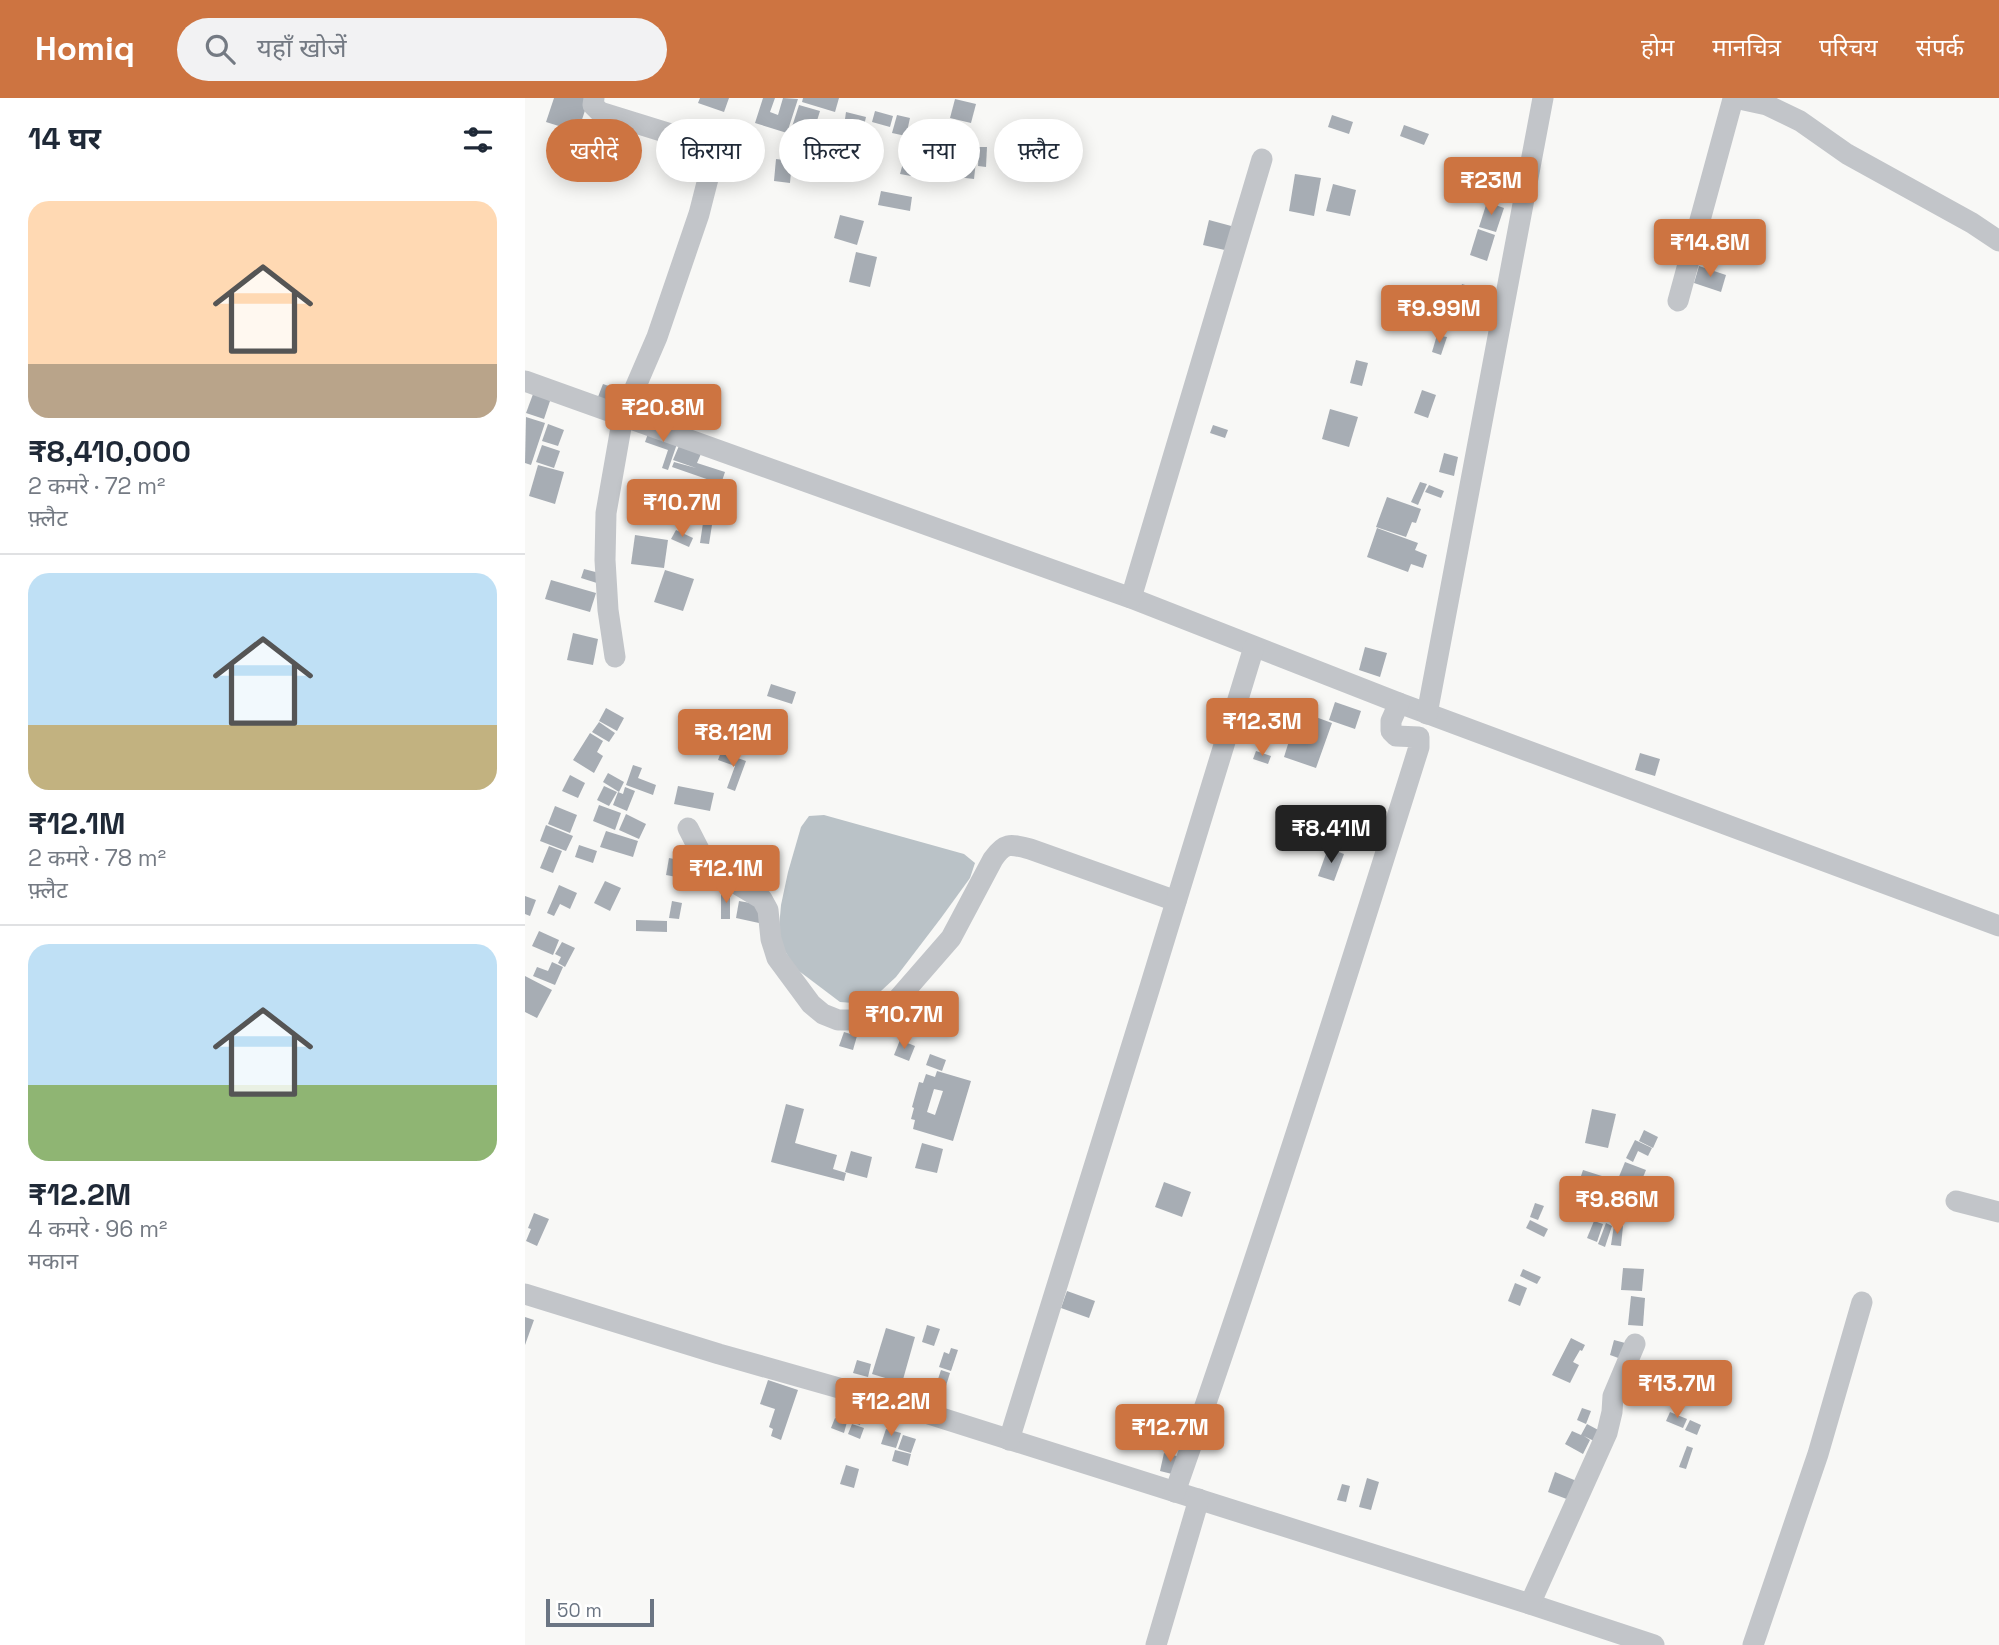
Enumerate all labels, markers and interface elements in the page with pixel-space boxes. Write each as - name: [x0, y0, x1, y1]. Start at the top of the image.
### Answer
- search box: [177, 18, 667, 81]
- text: Homiq: [35, 28, 135, 70]
- icon: search: [201, 30, 239, 68]
- text: यहाँ खोजें: [257, 31, 346, 65]
- text: होम: [1641, 32, 1674, 63]
- text: मानचित्र: [1712, 32, 1781, 63]
- text: परिचय: [1819, 32, 1878, 63]
- text: संपर्क: [1916, 32, 1964, 63]
- text: 14 घर: [28, 119, 101, 158]
- chip: खरीदें: [546, 119, 642, 182]
- chip: किराया: [656, 119, 765, 182]
- chip: फ़िल्टर: [779, 119, 884, 182]
- chip: नया: [898, 119, 980, 182]
- chip: फ़्लैट: [994, 119, 1083, 182]
- icon: filters: [459, 121, 497, 159]
- pin: ₹23M: [1450, 158, 1532, 217]
- text: ₹23M: [1460, 165, 1522, 195]
- pin: ₹14.8M: [1653, 220, 1767, 279]
- text: ₹14.8M: [1670, 227, 1750, 257]
- icon: home: [200, 246, 326, 372]
- pin: ₹9.99M: [1382, 286, 1496, 345]
- text: ₹9.99M: [1397, 293, 1481, 323]
- pin: ₹20.8M: [606, 384, 720, 444]
- text: ₹20.8M: [621, 392, 705, 422]
- text: ₹8,410,000: [28, 432, 191, 471]
- text: 2 कमरे · 72 m²: [28, 471, 165, 501]
- pin: ₹10.7M: [625, 480, 739, 539]
- text: ₹10.7M: [643, 487, 721, 517]
- text: फ़्लैट: [28, 503, 68, 533]
- icon: home: [200, 618, 326, 744]
- pin: ₹12.3M: [1205, 698, 1319, 758]
- text: ₹12.3M: [1222, 706, 1302, 736]
- pin: ₹8.12M: [676, 710, 790, 769]
- text: ₹8.12M: [694, 717, 772, 747]
- text: ₹12.1M: [28, 804, 125, 843]
- pin: ₹8.41M: [1274, 806, 1388, 865]
- text: ₹8.41M: [1291, 813, 1371, 843]
- text: 2 कमरे · 78 m²: [28, 843, 166, 873]
- pin: ₹12.1M: [669, 846, 783, 905]
- text: ₹12.1M: [689, 853, 763, 883]
- text: फ़्लैट: [28, 875, 68, 905]
- icon: home: [200, 989, 326, 1115]
- pin: ₹10.7M: [847, 992, 961, 1051]
- text: ₹10.7M: [865, 999, 943, 1029]
- text: ₹12.2M: [28, 1175, 131, 1214]
- pin: ₹9.86M: [1560, 1176, 1674, 1236]
- text: ₹9.86M: [1575, 1184, 1659, 1214]
- text: 4 कमरे · 96 m²: [28, 1214, 168, 1244]
- text: मकान: [28, 1246, 78, 1276]
- pin: ₹13.7M: [1620, 1360, 1734, 1420]
- text: ₹13.7M: [1638, 1368, 1716, 1398]
- pin: ₹12.2M: [834, 1378, 948, 1438]
- text: ₹12.2M: [851, 1386, 931, 1416]
- pin: ₹12.7M: [1113, 1404, 1227, 1464]
- text: ₹12.7M: [1131, 1412, 1209, 1442]
- scale bar: [546, 1596, 655, 1628]
- text: 50 m: [557, 1598, 602, 1623]

